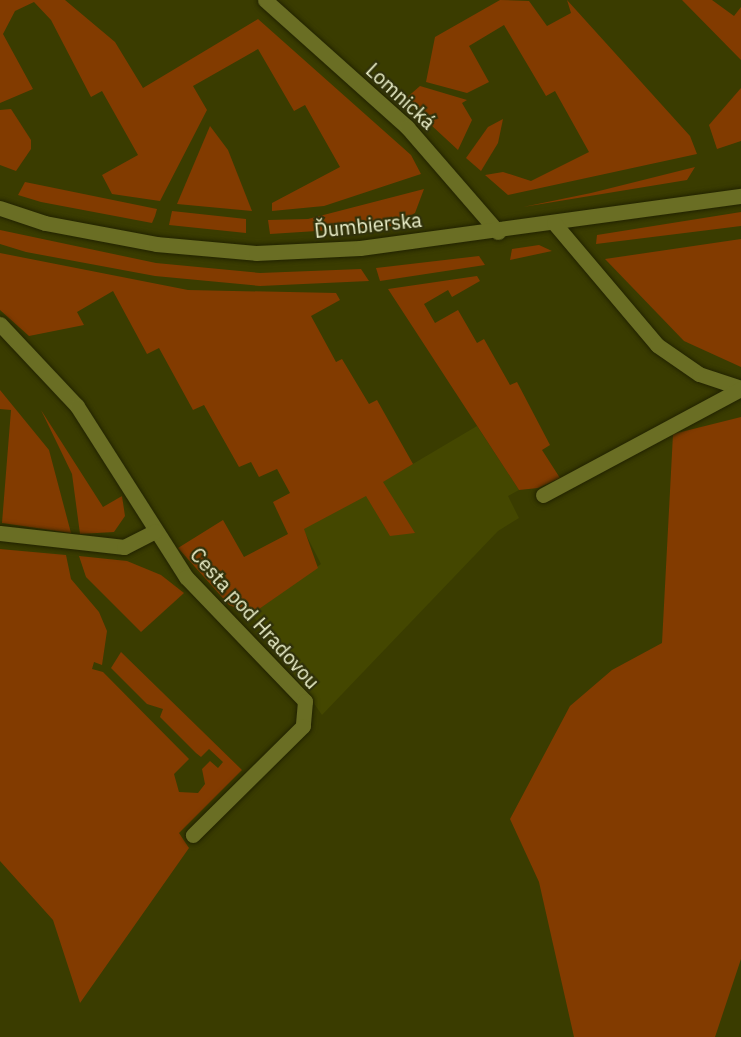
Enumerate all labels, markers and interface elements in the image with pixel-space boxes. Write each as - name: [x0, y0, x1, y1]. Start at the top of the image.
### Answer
- street label: Lomnická: [361, 58, 441, 134]
- street label: Ďumbierska: [313, 207, 423, 243]
- street label: Cesta pod Hradovou: [185, 543, 325, 693]

